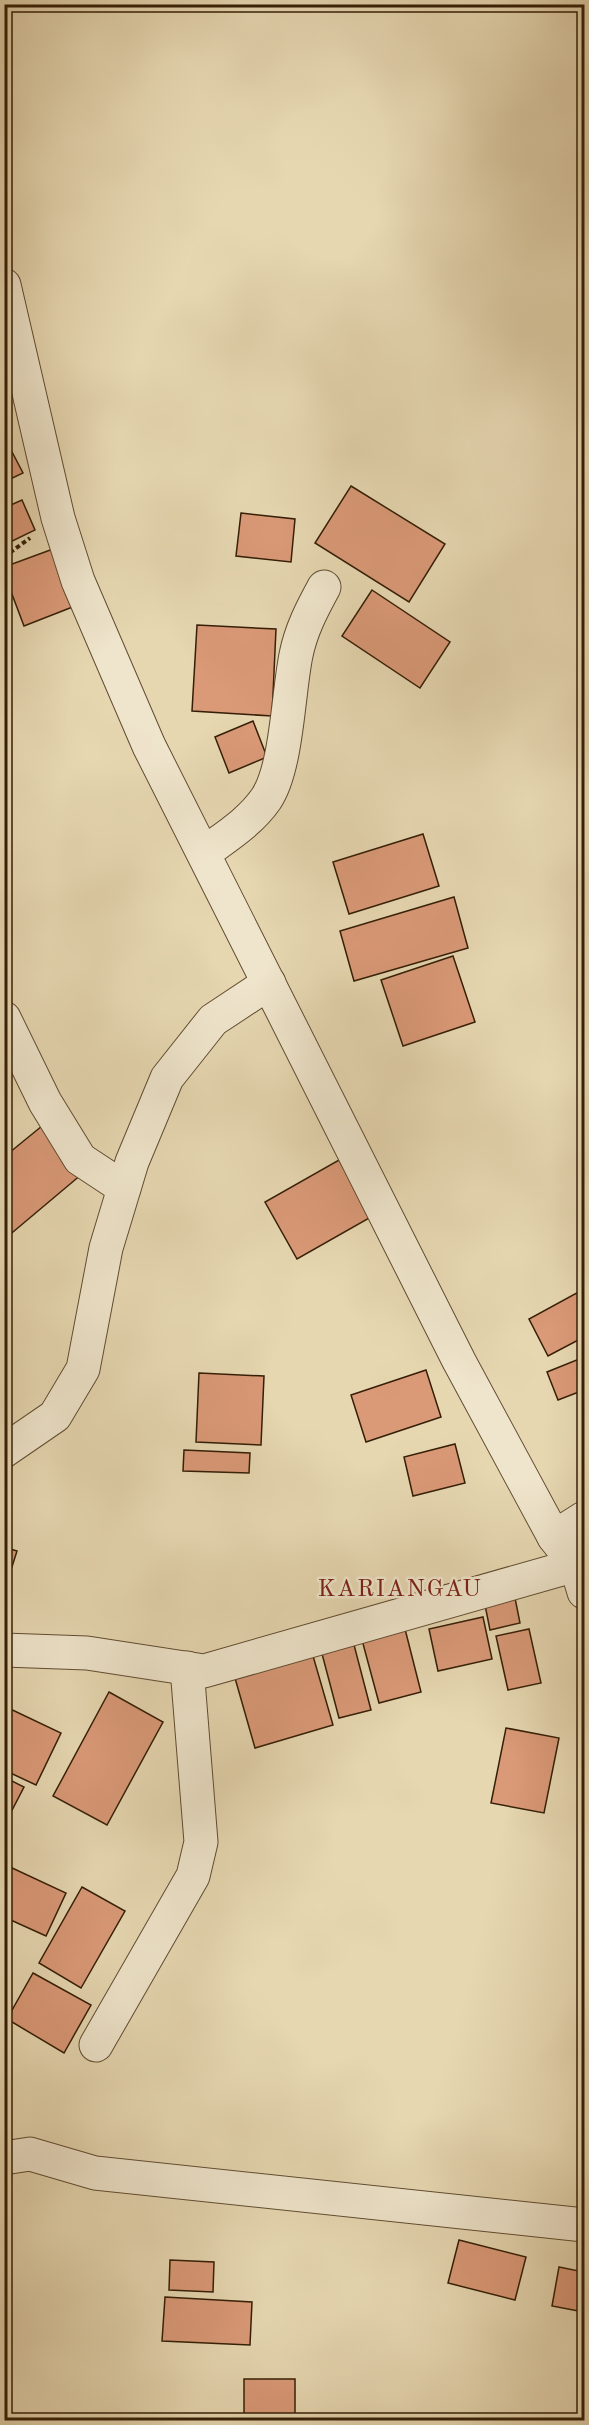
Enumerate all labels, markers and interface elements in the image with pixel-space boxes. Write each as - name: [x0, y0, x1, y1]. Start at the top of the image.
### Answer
- district label: KARIANGAU: [317, 1578, 483, 1602]

